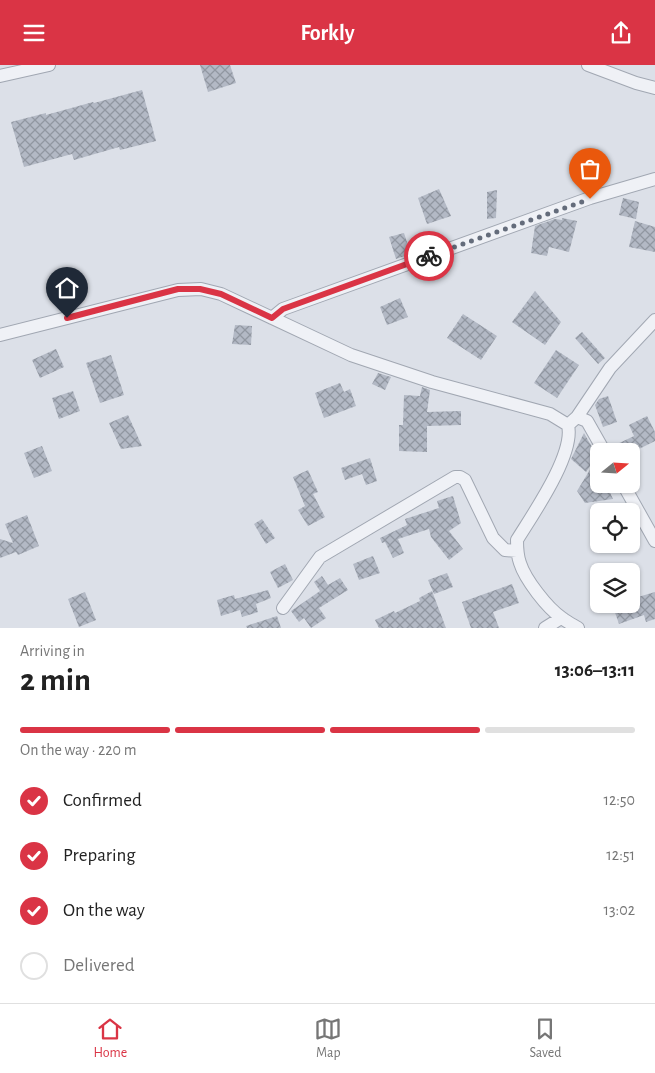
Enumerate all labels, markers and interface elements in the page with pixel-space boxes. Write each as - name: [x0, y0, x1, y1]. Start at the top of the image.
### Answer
- icon: menu: [20, 19, 48, 47]
- icon: share: [607, 19, 635, 47]
- text: Forkly: [300, 22, 355, 44]
- pin: [569, 148, 611, 199]
- icon: bag: [576, 155, 604, 183]
- courier: [404, 231, 454, 281]
- icon: bike: [415, 242, 443, 270]
- pin: [46, 267, 88, 318]
- icon: home: [53, 274, 81, 302]
- north arrow: [590, 443, 640, 493]
- map controls: [590, 443, 640, 613]
- button: locate: [590, 503, 640, 553]
- button: layers: [590, 563, 640, 613]
- text: Arriving in: [20, 643, 85, 659]
- text: 13:06–13:11: [555, 661, 635, 680]
- text: 2 min: [20, 664, 91, 696]
- text: On the way · 220 m: [20, 742, 136, 758]
- icon: check: [20, 787, 48, 815]
- text: Confirmed: [63, 791, 142, 810]
- text: 12:50: [603, 792, 635, 808]
- icon: check: [20, 842, 48, 870]
- text: Preparing: [63, 846, 136, 865]
- text: 12:51: [606, 847, 635, 863]
- icon: check: [20, 897, 48, 925]
- text: On the way: [63, 901, 145, 920]
- text: 13:02: [604, 902, 635, 918]
- text: Delivered: [63, 956, 135, 975]
- tab: Home: [94, 1015, 127, 1062]
- tab: Map: [314, 1015, 342, 1062]
- tab: Saved: [529, 1015, 561, 1062]

